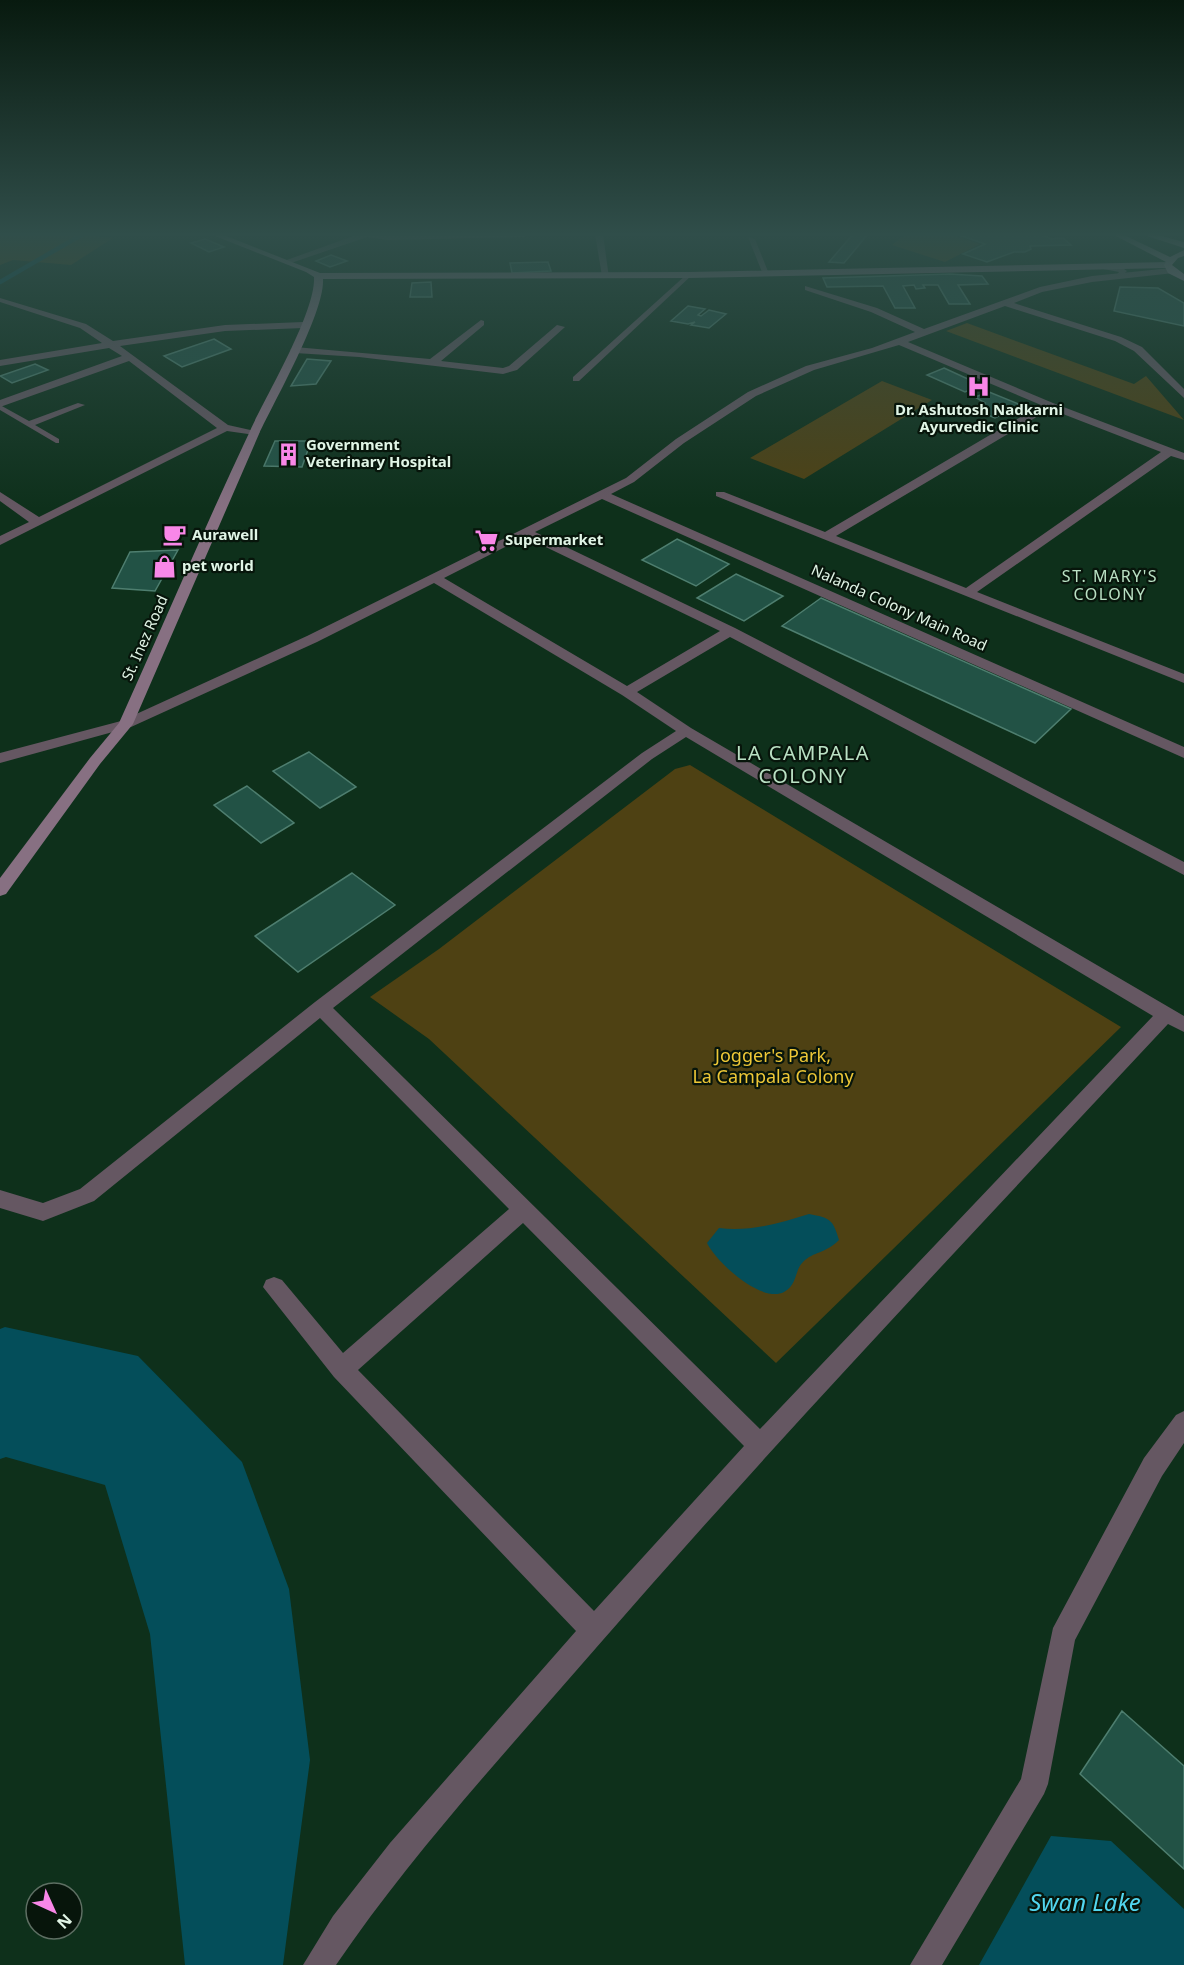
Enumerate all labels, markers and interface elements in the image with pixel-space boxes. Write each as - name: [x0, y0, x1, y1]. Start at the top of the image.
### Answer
- hospital icon: Dr. Ashutosh Nadkarni Ayurvedic Clinic: [966, 373, 992, 399]
- place label: Dr. Ashutosh Nadkarni Ayurvedic Clinic: [895, 399, 1063, 436]
- place label: Government Veterinary Hospital: [306, 434, 451, 471]
- building icon: Government Veterinary Hospital: [275, 441, 301, 467]
- cafe icon: Aurawell: [161, 522, 187, 548]
- place label: Aurawell: [192, 524, 258, 544]
- supermarket icon: Supermarket: [474, 527, 500, 553]
- place label: Supermarket: [505, 529, 604, 549]
- shop icon: pet world: [151, 553, 177, 579]
- place label: pet world: [182, 555, 254, 575]
- street label: Nalanda Colony Main Road: [808, 559, 990, 655]
- district label: ST. MARY'S COLONY: [1062, 565, 1158, 605]
- street label: St. Inez Road: [116, 592, 172, 683]
- district label: LA CAMPALA COLONY: [736, 739, 870, 789]
- park label: Jogger's Park, La Campala Colony: [692, 1043, 854, 1088]
- north arrow: [24, 1881, 84, 1941]
- water label: Swan Lake: [1029, 1885, 1141, 1918]
- text: N: [52, 1909, 77, 1934]

